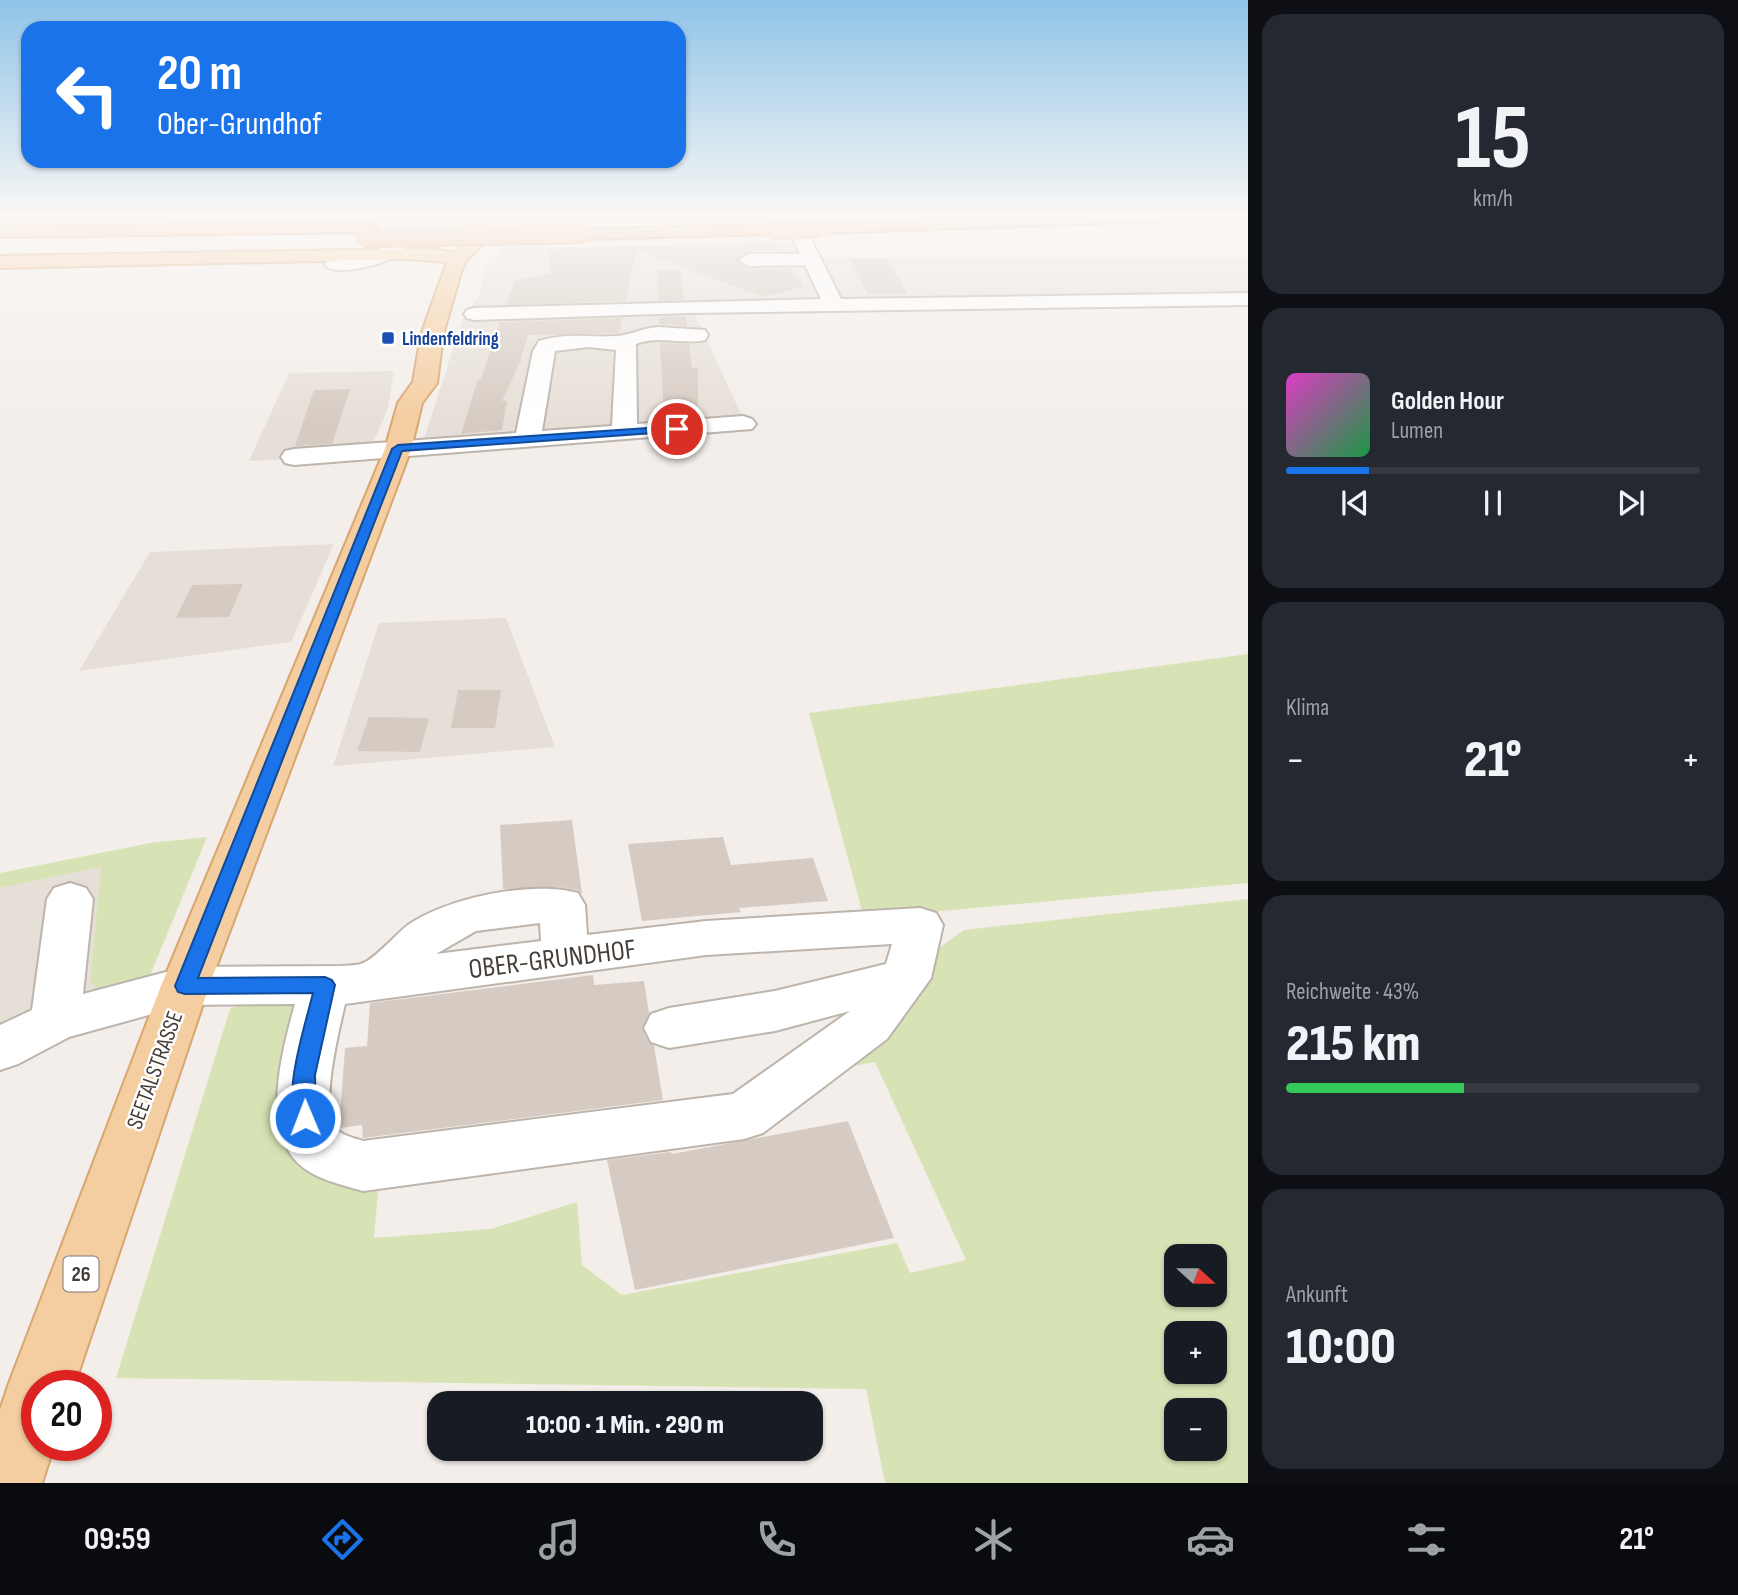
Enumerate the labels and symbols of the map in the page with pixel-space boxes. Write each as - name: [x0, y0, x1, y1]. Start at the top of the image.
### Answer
- place label: Lindenfeldring: [402, 328, 499, 351]
- marker: Lindenfeldring: [380, 330, 396, 346]
- pin: [647, 399, 707, 459]
- street label: OBER-GRUNDHOF: [467, 933, 638, 986]
- street label: SEETALSTRASSE: [121, 1007, 189, 1133]
- position arrow: [268, 1081, 342, 1155]
- north arrow: [1164, 1244, 1227, 1307]
- road number: 26: [64, 1256, 98, 1292]
- speed limit sign: 20: [21, 1370, 112, 1461]

